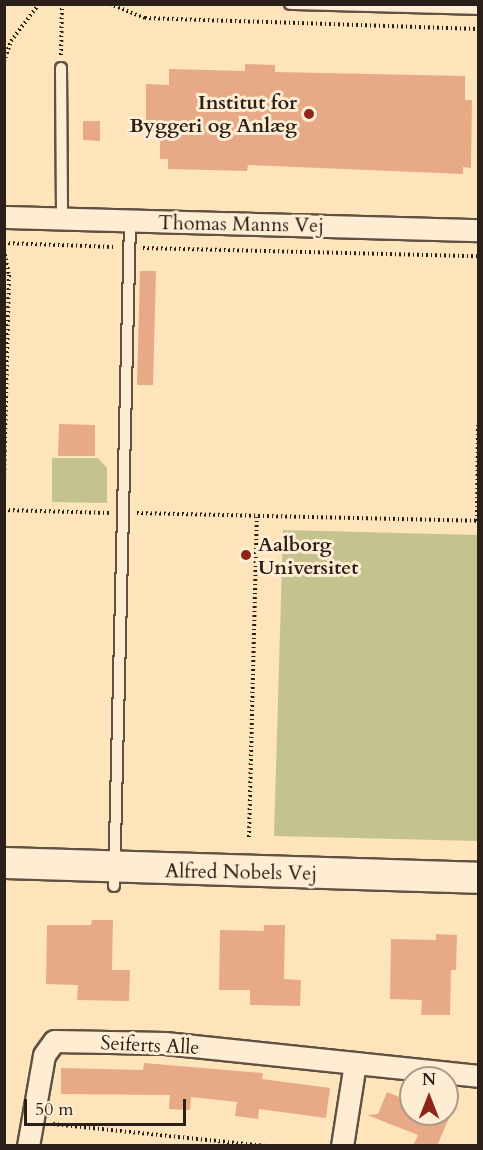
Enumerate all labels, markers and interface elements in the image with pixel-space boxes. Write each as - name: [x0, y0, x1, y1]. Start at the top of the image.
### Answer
- place label: Institut for Byggeri og Anlæg: [129, 90, 297, 137]
- marker: Institut for Byggeri og Anlæg: [302, 107, 316, 121]
- street label: Thomas Manns Vej: [158, 211, 324, 237]
- place label: Aalborg Universitet: [258, 532, 358, 579]
- marker: Aalborg Universitet: [239, 548, 253, 562]
- street label: Alfred Nobels Vej: [165, 859, 317, 885]
- street label: Seiferts Alle: [100, 1030, 200, 1060]
- north arrow: [399, 1066, 459, 1126]
- text: N: [422, 1069, 436, 1091]
- scale bar: [27, 1087, 189, 1125]
- text: 50 m: [35, 1097, 74, 1122]

